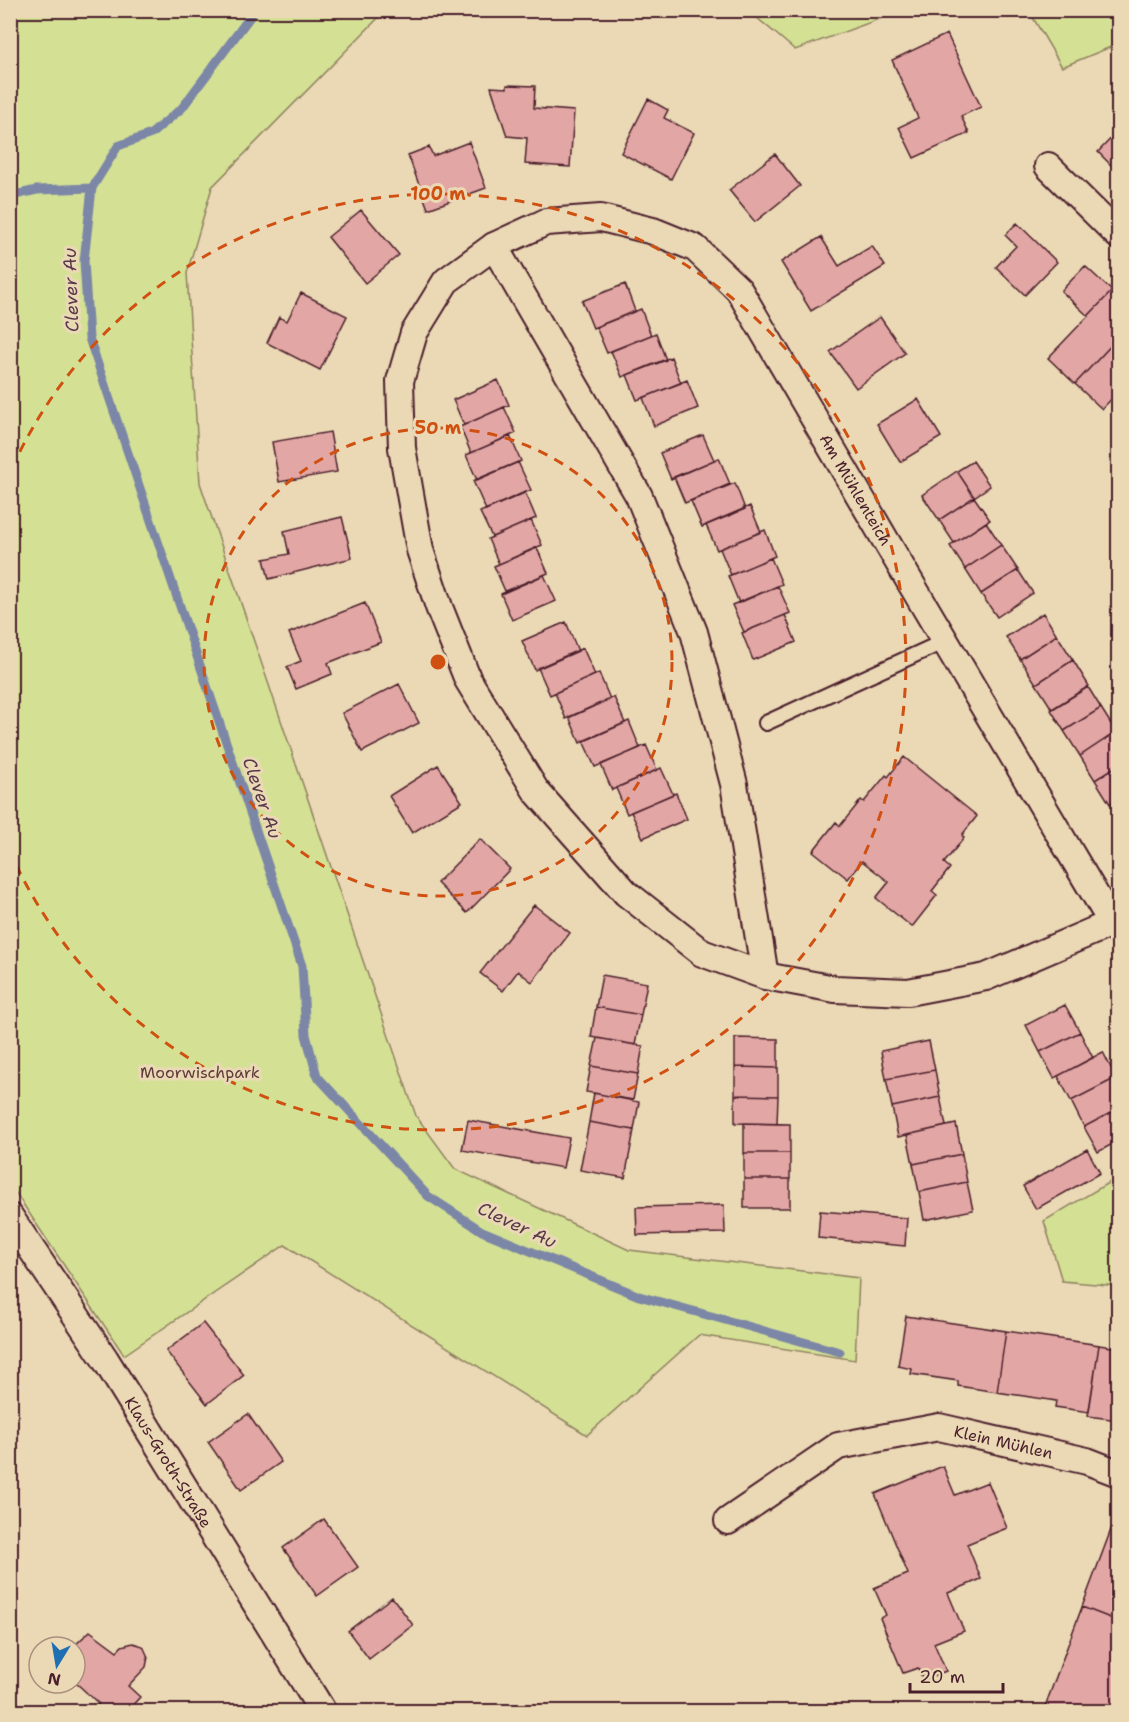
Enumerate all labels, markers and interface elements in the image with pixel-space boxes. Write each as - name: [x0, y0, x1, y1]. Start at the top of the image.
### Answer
- text: 100 m: [410, 182, 466, 206]
- water label: Clever Au: [58, 247, 84, 333]
- text: 50 m: [415, 416, 462, 440]
- street label: Am Mühlenteich: [815, 430, 896, 549]
- centre of rings: [428, 652, 448, 672]
- water label: Clever Au: [237, 754, 287, 842]
- park label: Moorwischpark: [140, 1062, 260, 1083]
- water label: Clever Au: [474, 1196, 560, 1254]
- street label: Klaus-Groth-Straße: [120, 1393, 217, 1532]
- street label: Klein Mühlen: [952, 1421, 1055, 1464]
- north arrow: [27, 1635, 87, 1695]
- scale bar: [910, 1656, 1003, 1694]
- text: 20 m: [919, 1665, 965, 1689]
- text: N: [46, 1668, 62, 1691]

